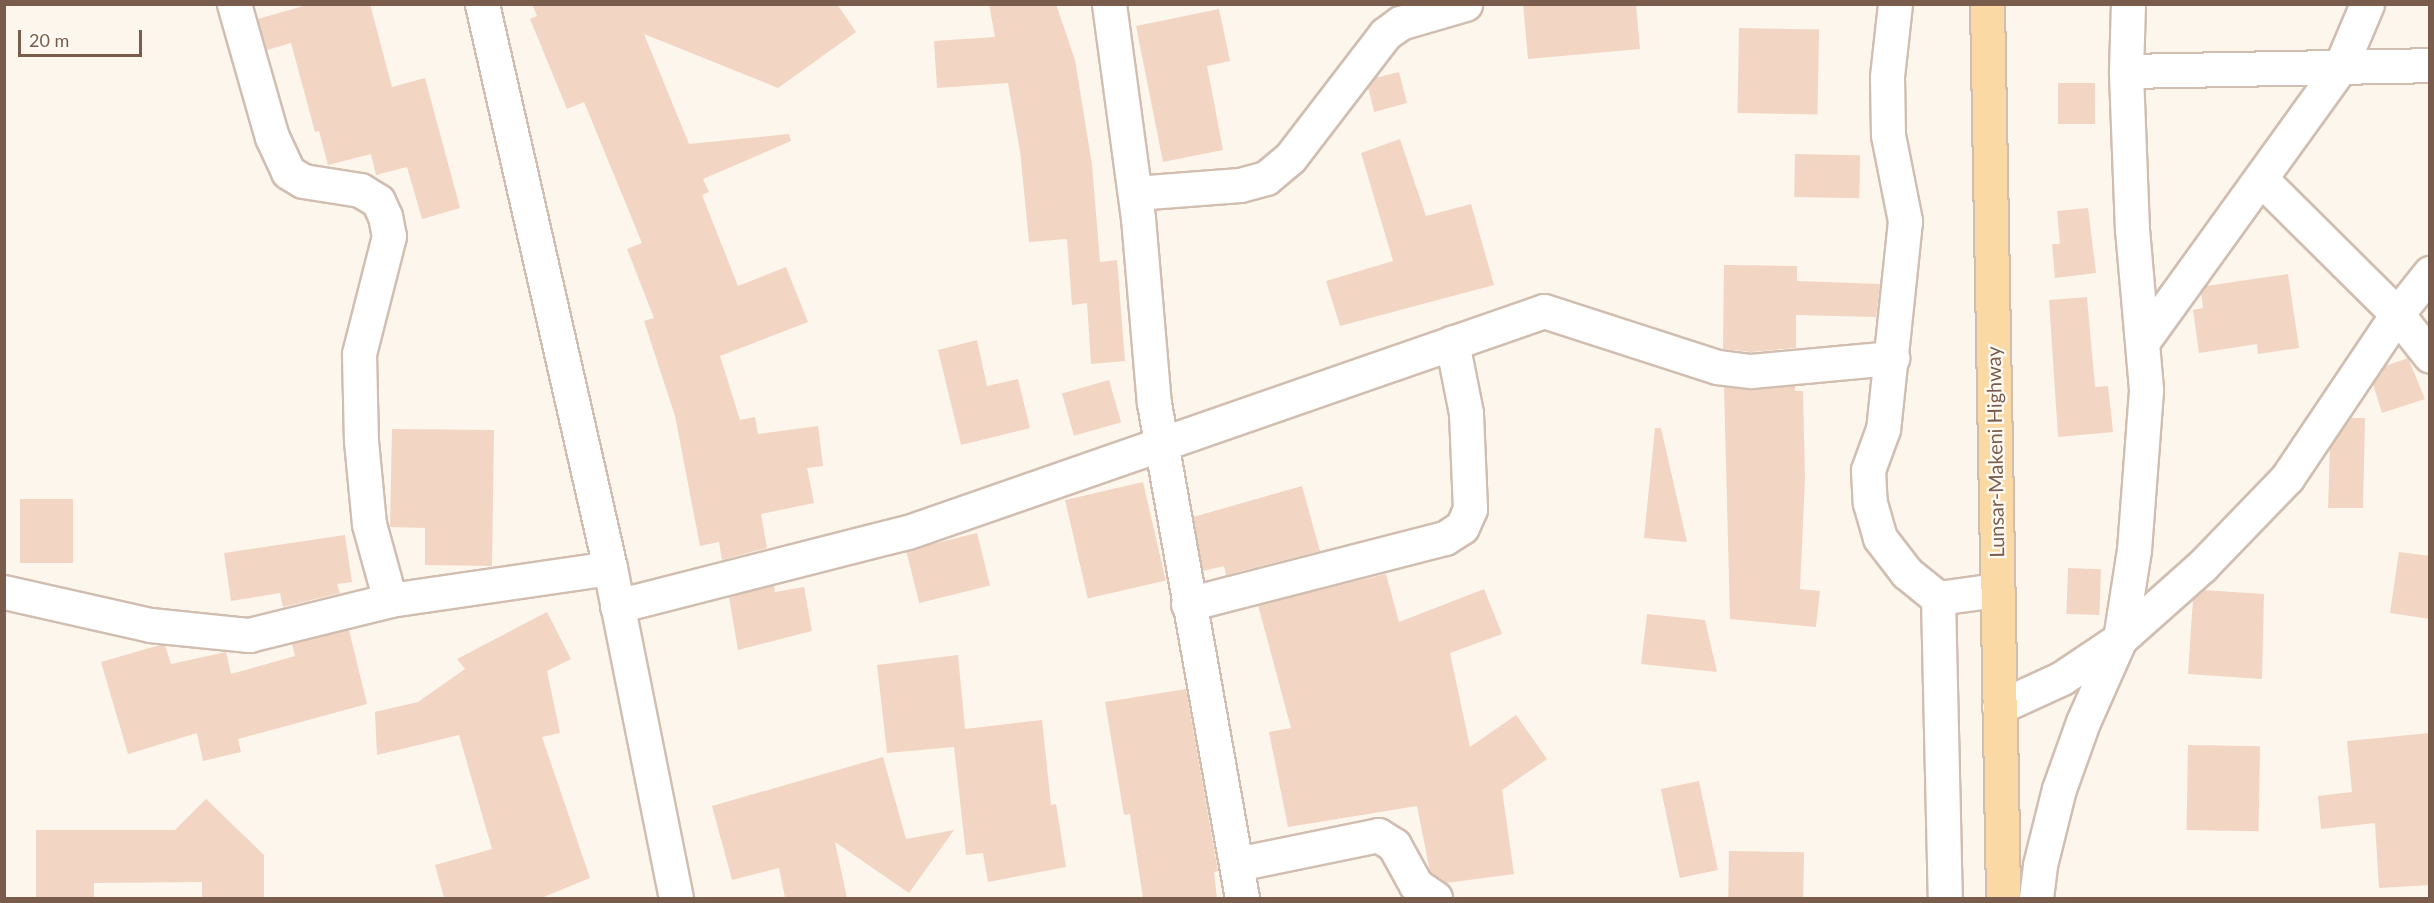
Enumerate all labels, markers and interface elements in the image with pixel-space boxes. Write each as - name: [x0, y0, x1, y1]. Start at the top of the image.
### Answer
- scale bar: [21, 18, 146, 56]
- text: 20 m: [29, 29, 69, 51]
- street label: Lunsar-Makeni Highway: [1981, 346, 2009, 558]

